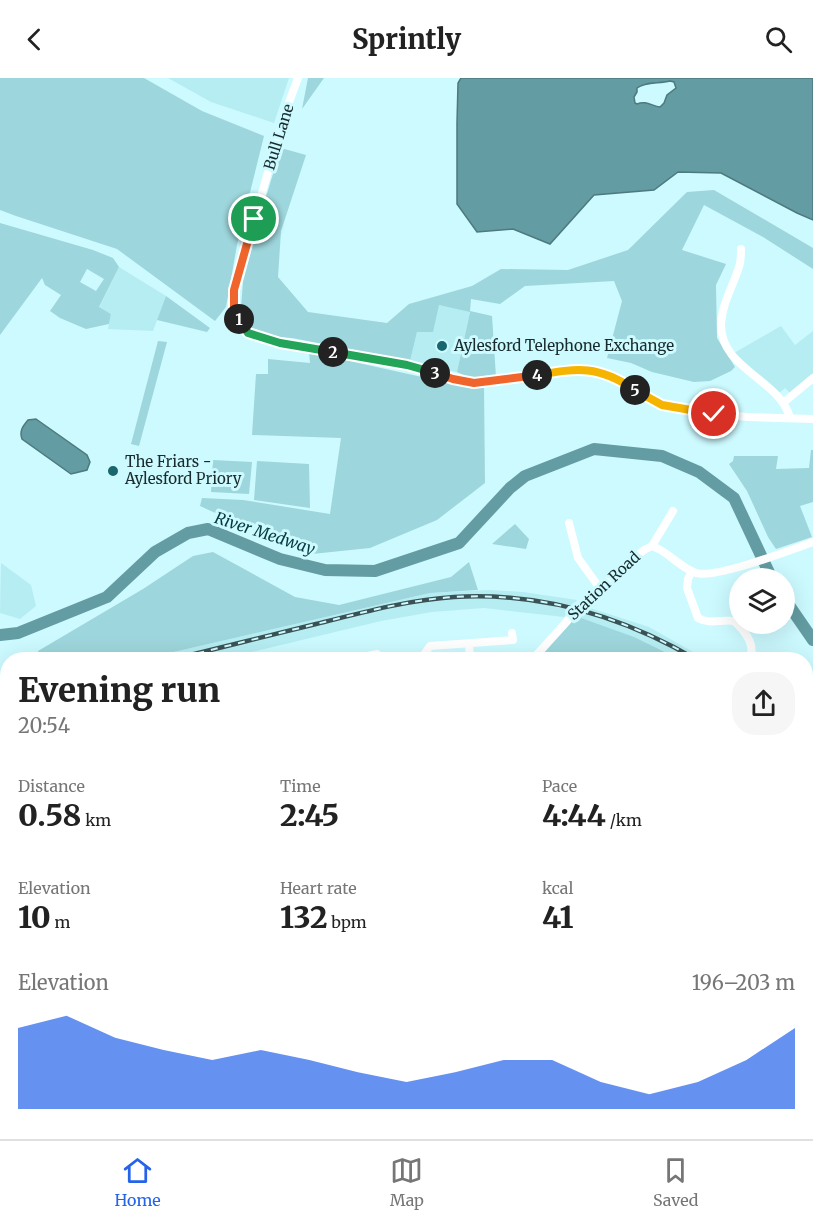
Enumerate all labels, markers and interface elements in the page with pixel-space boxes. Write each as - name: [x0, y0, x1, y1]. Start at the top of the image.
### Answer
- text: Sprintly: [352, 22, 461, 56]
- icon: back: [18, 23, 51, 56]
- icon: search: [762, 23, 795, 56]
- street label: Bull Lane: [260, 101, 298, 172]
- pin: [228, 193, 279, 244]
- icon: arrive: [237, 202, 270, 235]
- pin: 1: [224, 304, 254, 334]
- text: 1: [235, 309, 243, 329]
- place label: Aylesford Telephone Exchange: [453, 336, 674, 355]
- pin: 2: [318, 337, 348, 367]
- marker: Aylesford Telephone Exchange: [435, 339, 449, 353]
- text: 2: [328, 342, 338, 362]
- pin: 3: [420, 358, 450, 388]
- pin: 4: [522, 360, 552, 390]
- text: 3: [430, 363, 440, 383]
- text: 4: [532, 365, 542, 385]
- pin: 5: [620, 375, 650, 405]
- text: 5: [630, 380, 640, 400]
- pin: [688, 388, 739, 439]
- icon: check: [697, 397, 730, 430]
- place label: The Friars - Aylesford Priory: [124, 452, 242, 488]
- marker: The Friars - Aylesford Priory: [106, 464, 120, 478]
- water label: River Medway: [212, 507, 318, 559]
- street label: Station Road: [564, 547, 644, 624]
- map controls: [729, 568, 795, 634]
- button: layers: [729, 568, 795, 634]
- text: Evening run: [18, 670, 220, 711]
- button: share: [732, 672, 795, 735]
- text: 20:54: [18, 713, 70, 738]
- text: Distance: [18, 776, 85, 796]
- text: Time: [280, 776, 321, 796]
- text: Pace: [542, 776, 577, 796]
- text: 0.58: [18, 796, 81, 834]
- text: 2:45: [280, 796, 339, 834]
- text: 4:44: [542, 796, 606, 834]
- text: km: [81, 810, 111, 830]
- text: /km: [606, 810, 642, 830]
- text: Elevation: [18, 878, 91, 898]
- text: Heart rate: [280, 878, 357, 898]
- text: kcal: [542, 878, 573, 898]
- text: 10: [18, 898, 51, 936]
- text: 132: [280, 898, 328, 936]
- text: 41: [542, 898, 573, 936]
- text: m: [51, 912, 71, 932]
- text: bpm: [328, 912, 367, 932]
- text: Elevation: [18, 970, 109, 995]
- text: 196–203 m: [692, 970, 795, 995]
- tab: Home: [115, 1154, 161, 1210]
- tab: Map: [390, 1154, 424, 1210]
- tab: Saved: [653, 1154, 698, 1210]

